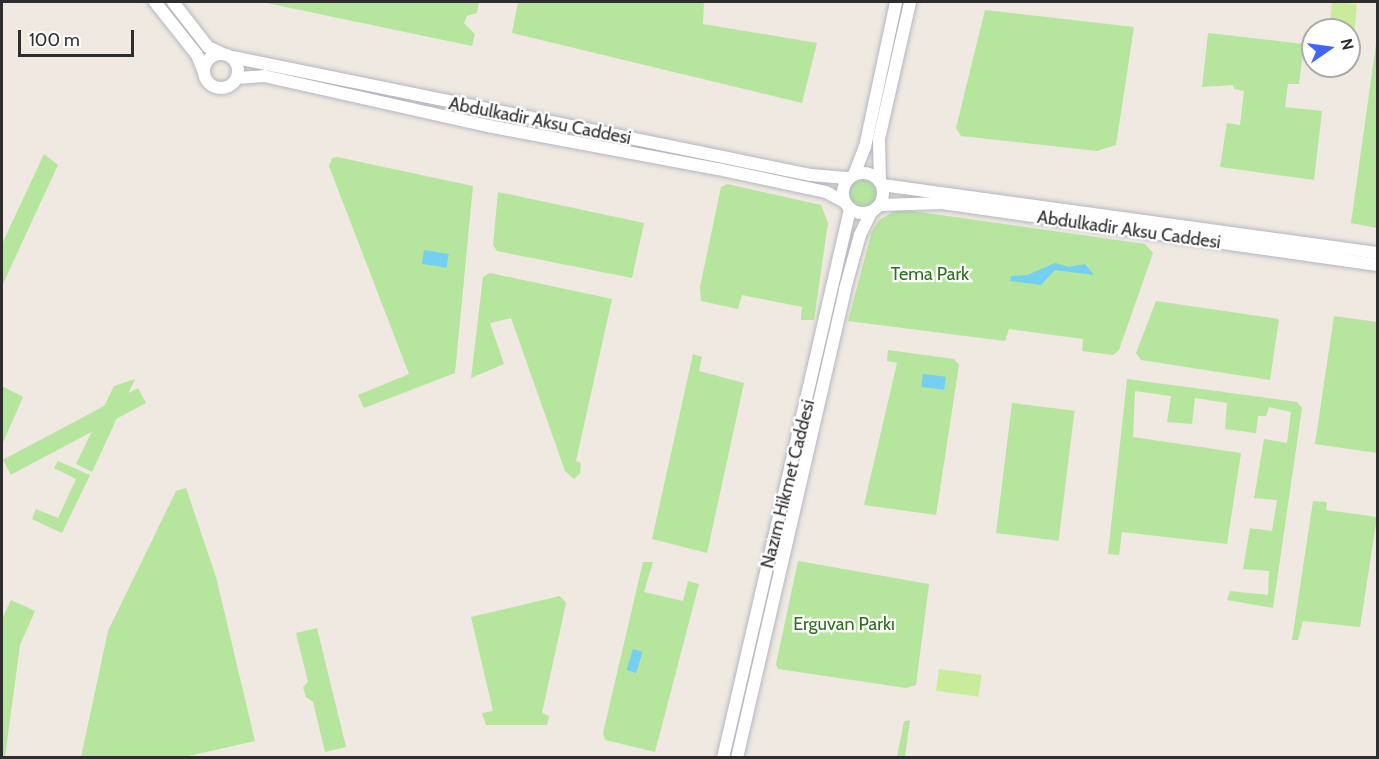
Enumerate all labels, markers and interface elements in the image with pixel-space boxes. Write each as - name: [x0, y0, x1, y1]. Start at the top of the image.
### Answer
- scale bar: [21, 18, 136, 56]
- north arrow: [1301, 18, 1361, 78]
- text: 100 m: [29, 29, 80, 51]
- text: N: [1337, 37, 1358, 52]
- street label: Abdulkadir Aksu Caddesi: [447, 93, 633, 149]
- street label: Abdulkadir Aksu Caddesi: [1036, 206, 1222, 254]
- park label: Tema Park: [891, 263, 969, 285]
- street label: Nazım Hikmet Caddesi: [757, 397, 819, 571]
- park label: Erguvan Parkı: [793, 613, 895, 635]

